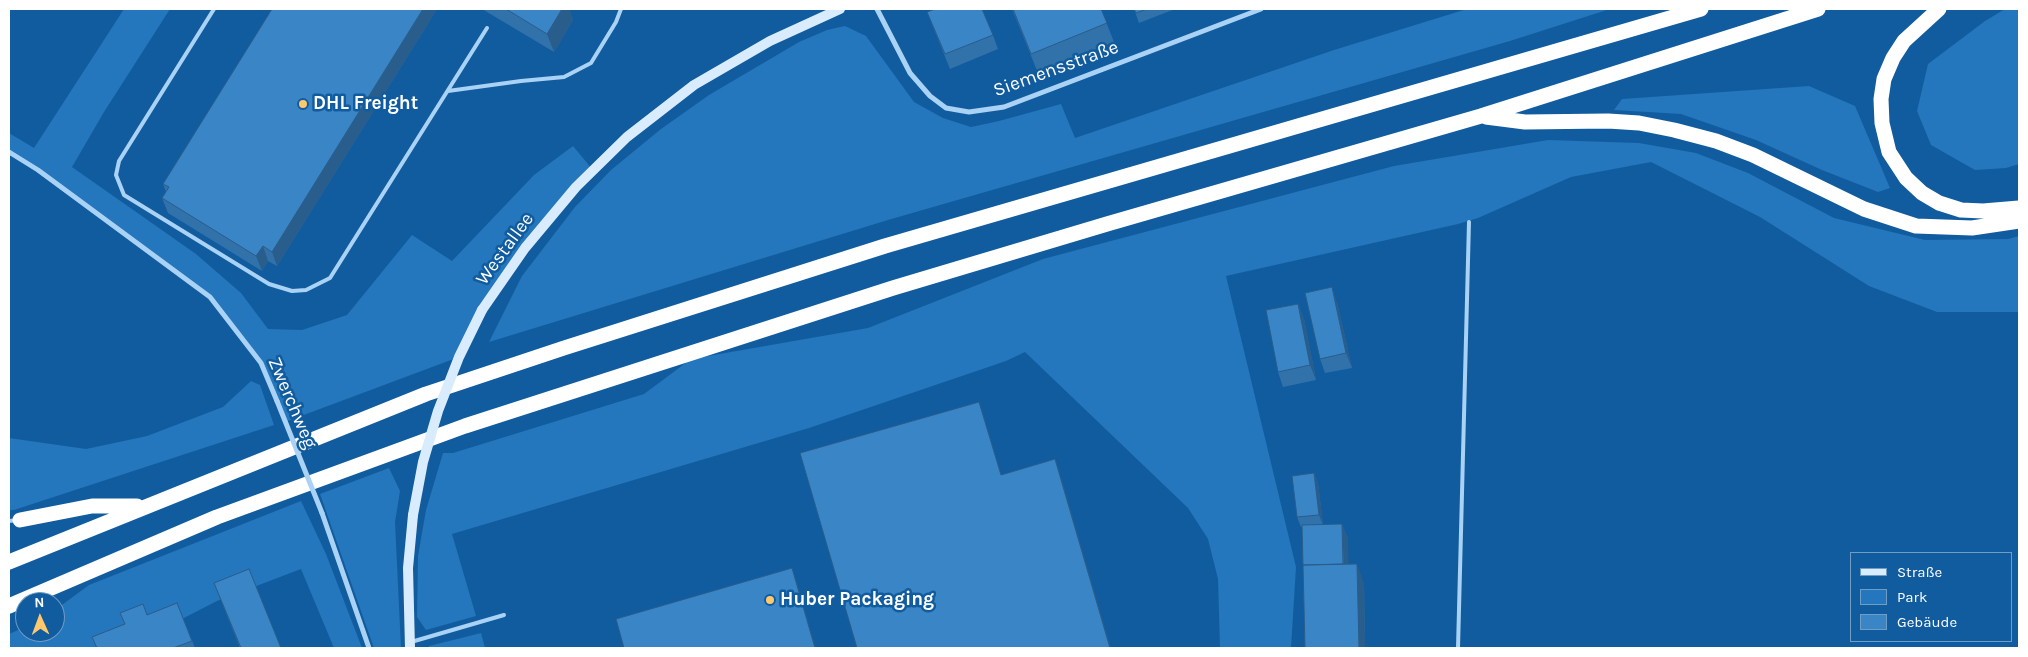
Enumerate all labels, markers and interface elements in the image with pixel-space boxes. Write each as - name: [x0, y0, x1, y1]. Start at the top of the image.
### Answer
- street label: Siemensstraße: [990, 36, 1122, 102]
- place label: DHL Freight: [313, 93, 418, 115]
- marker: DHL Freight: [297, 98, 309, 110]
- street label: Westallee: [471, 208, 539, 290]
- street label: Zwerchweg: [263, 354, 321, 452]
- legend: [1850, 552, 2013, 642]
- text: Straße: [1897, 563, 1942, 581]
- text: Park: [1897, 588, 1927, 606]
- place label: Huber Packaging: [780, 589, 934, 611]
- north arrow: [15, 592, 65, 642]
- text: N: [34, 594, 45, 611]
- marker: Huber Packaging: [764, 594, 776, 606]
- text: Gebäude: [1897, 613, 1957, 631]

